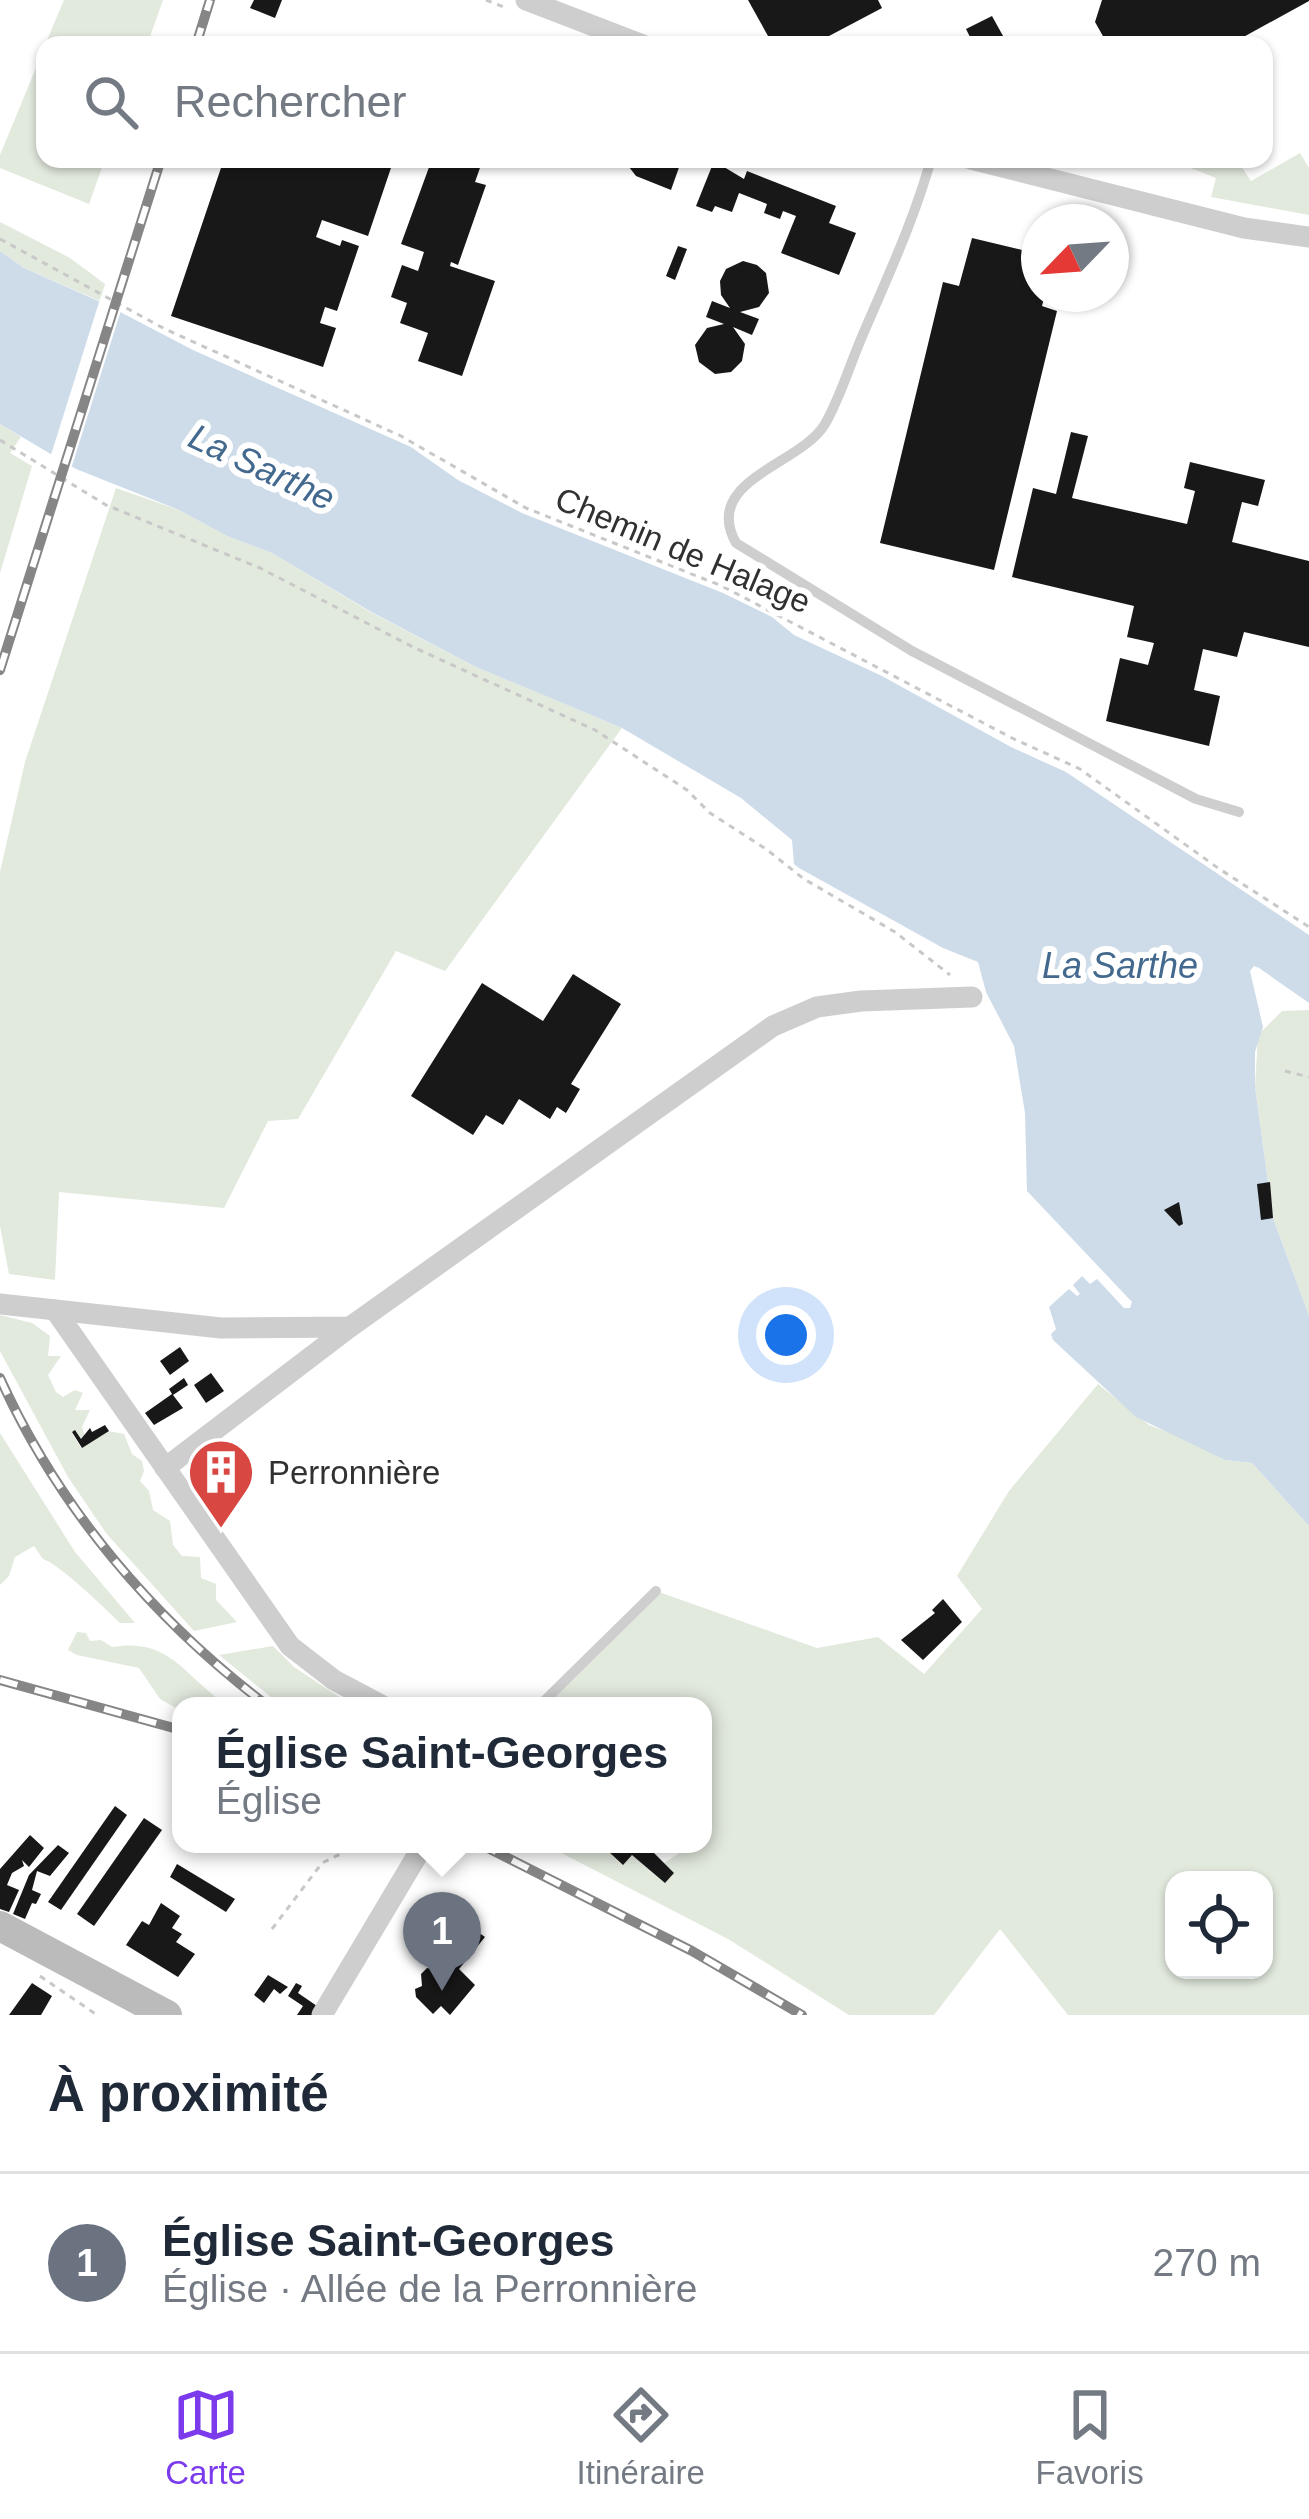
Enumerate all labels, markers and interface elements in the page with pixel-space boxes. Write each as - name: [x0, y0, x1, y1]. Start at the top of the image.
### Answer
- search box: [36, 36, 1273, 168]
- icon: search: [78, 69, 144, 135]
- text: Rechercher: [174, 76, 407, 127]
- north arrow: [1021, 204, 1129, 312]
- water label: La Sarthe: [183, 415, 341, 519]
- street label: Chemin de Halage: [550, 480, 816, 620]
- water label: La Sarthe: [1042, 945, 1198, 986]
- your location: [756, 1305, 816, 1365]
- building icon: Perronnière: [186, 1437, 256, 1531]
- place label: Perronnière: [268, 1454, 440, 1491]
- popup: [172, 1697, 712, 1853]
- text: Église Saint-Georges: [216, 1727, 668, 1778]
- text: Église: [216, 1779, 322, 1822]
- map controls: [1165, 1871, 1273, 1979]
- button: locate: [1165, 1871, 1273, 1979]
- pin: 1: [403, 1892, 481, 1991]
- text: À proximité: [48, 2065, 329, 2122]
- text: Église Saint-Georges: [162, 2215, 615, 2266]
- text: 1: [76, 2241, 98, 2284]
- text: 270 m: [1153, 2241, 1261, 2284]
- text: Église · Allée de la Perronnière: [162, 2267, 697, 2310]
- tab: Carte: [165, 2382, 246, 2492]
- tab: Itinéraire: [577, 2382, 705, 2492]
- tab: Favoris: [1036, 2382, 1144, 2492]

